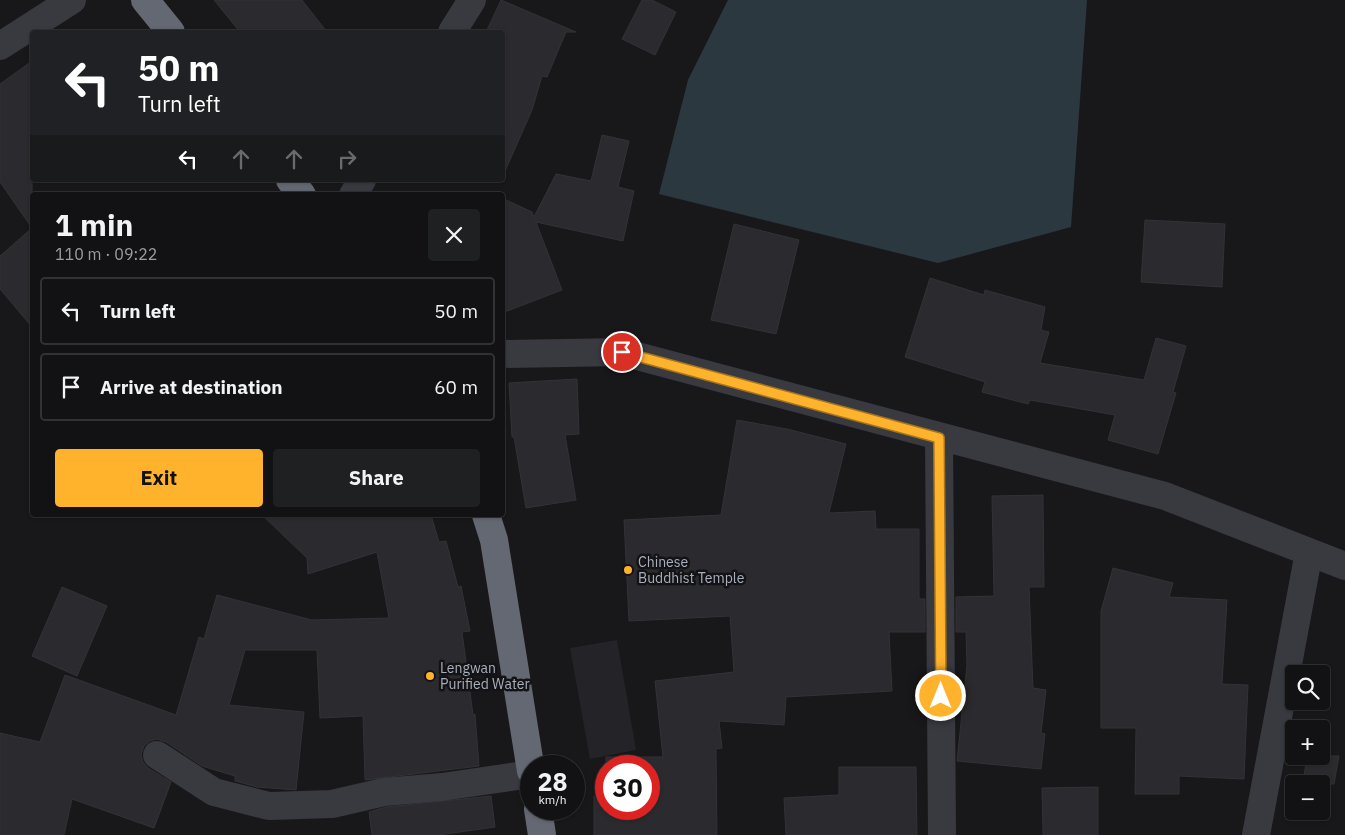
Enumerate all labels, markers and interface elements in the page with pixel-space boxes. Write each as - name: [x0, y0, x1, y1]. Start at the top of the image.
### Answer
- text: 50 m: [138, 45, 220, 91]
- icon: left: [55, 50, 120, 115]
- text: Turn left: [138, 89, 221, 118]
- icon: left: [174, 145, 202, 173]
- icon: ahead: [227, 145, 255, 173]
- icon: ahead: [280, 145, 308, 173]
- icon: right: [333, 145, 361, 173]
- text: 1 min: [55, 205, 133, 244]
- button: close: [428, 209, 480, 261]
- text: 110 m · 09:22: [55, 244, 157, 264]
- icon: left: [57, 297, 85, 325]
- text: Turn left: [100, 299, 176, 323]
- text: 50 m: [434, 299, 478, 323]
- pin: [601, 331, 643, 373]
- icon: arrive: [608, 338, 636, 366]
- icon: arrive: [57, 373, 85, 401]
- text: Arrive at destination: [100, 375, 283, 399]
- text: 60 m: [434, 375, 478, 399]
- button: Exit: [55, 449, 263, 507]
- button: Share: [273, 449, 480, 507]
- place label: Chinese Buddhist Temple: [638, 553, 745, 587]
- marker: Chinese Buddhist Temple: [622, 564, 634, 576]
- place label: Lengwan Purified Water: [440, 659, 530, 693]
- map controls: [1285, 665, 1330, 820]
- button: search: [1285, 665, 1330, 710]
- position arrow: [914, 669, 966, 721]
- marker: Lengwan Purified Water: [424, 670, 436, 682]
- button: +: [1285, 720, 1330, 765]
- speed limit sign: 30: [595, 755, 660, 820]
- text: 28: [537, 765, 568, 798]
- button: −: [1285, 775, 1330, 820]
- text: km/h: [538, 792, 567, 807]

